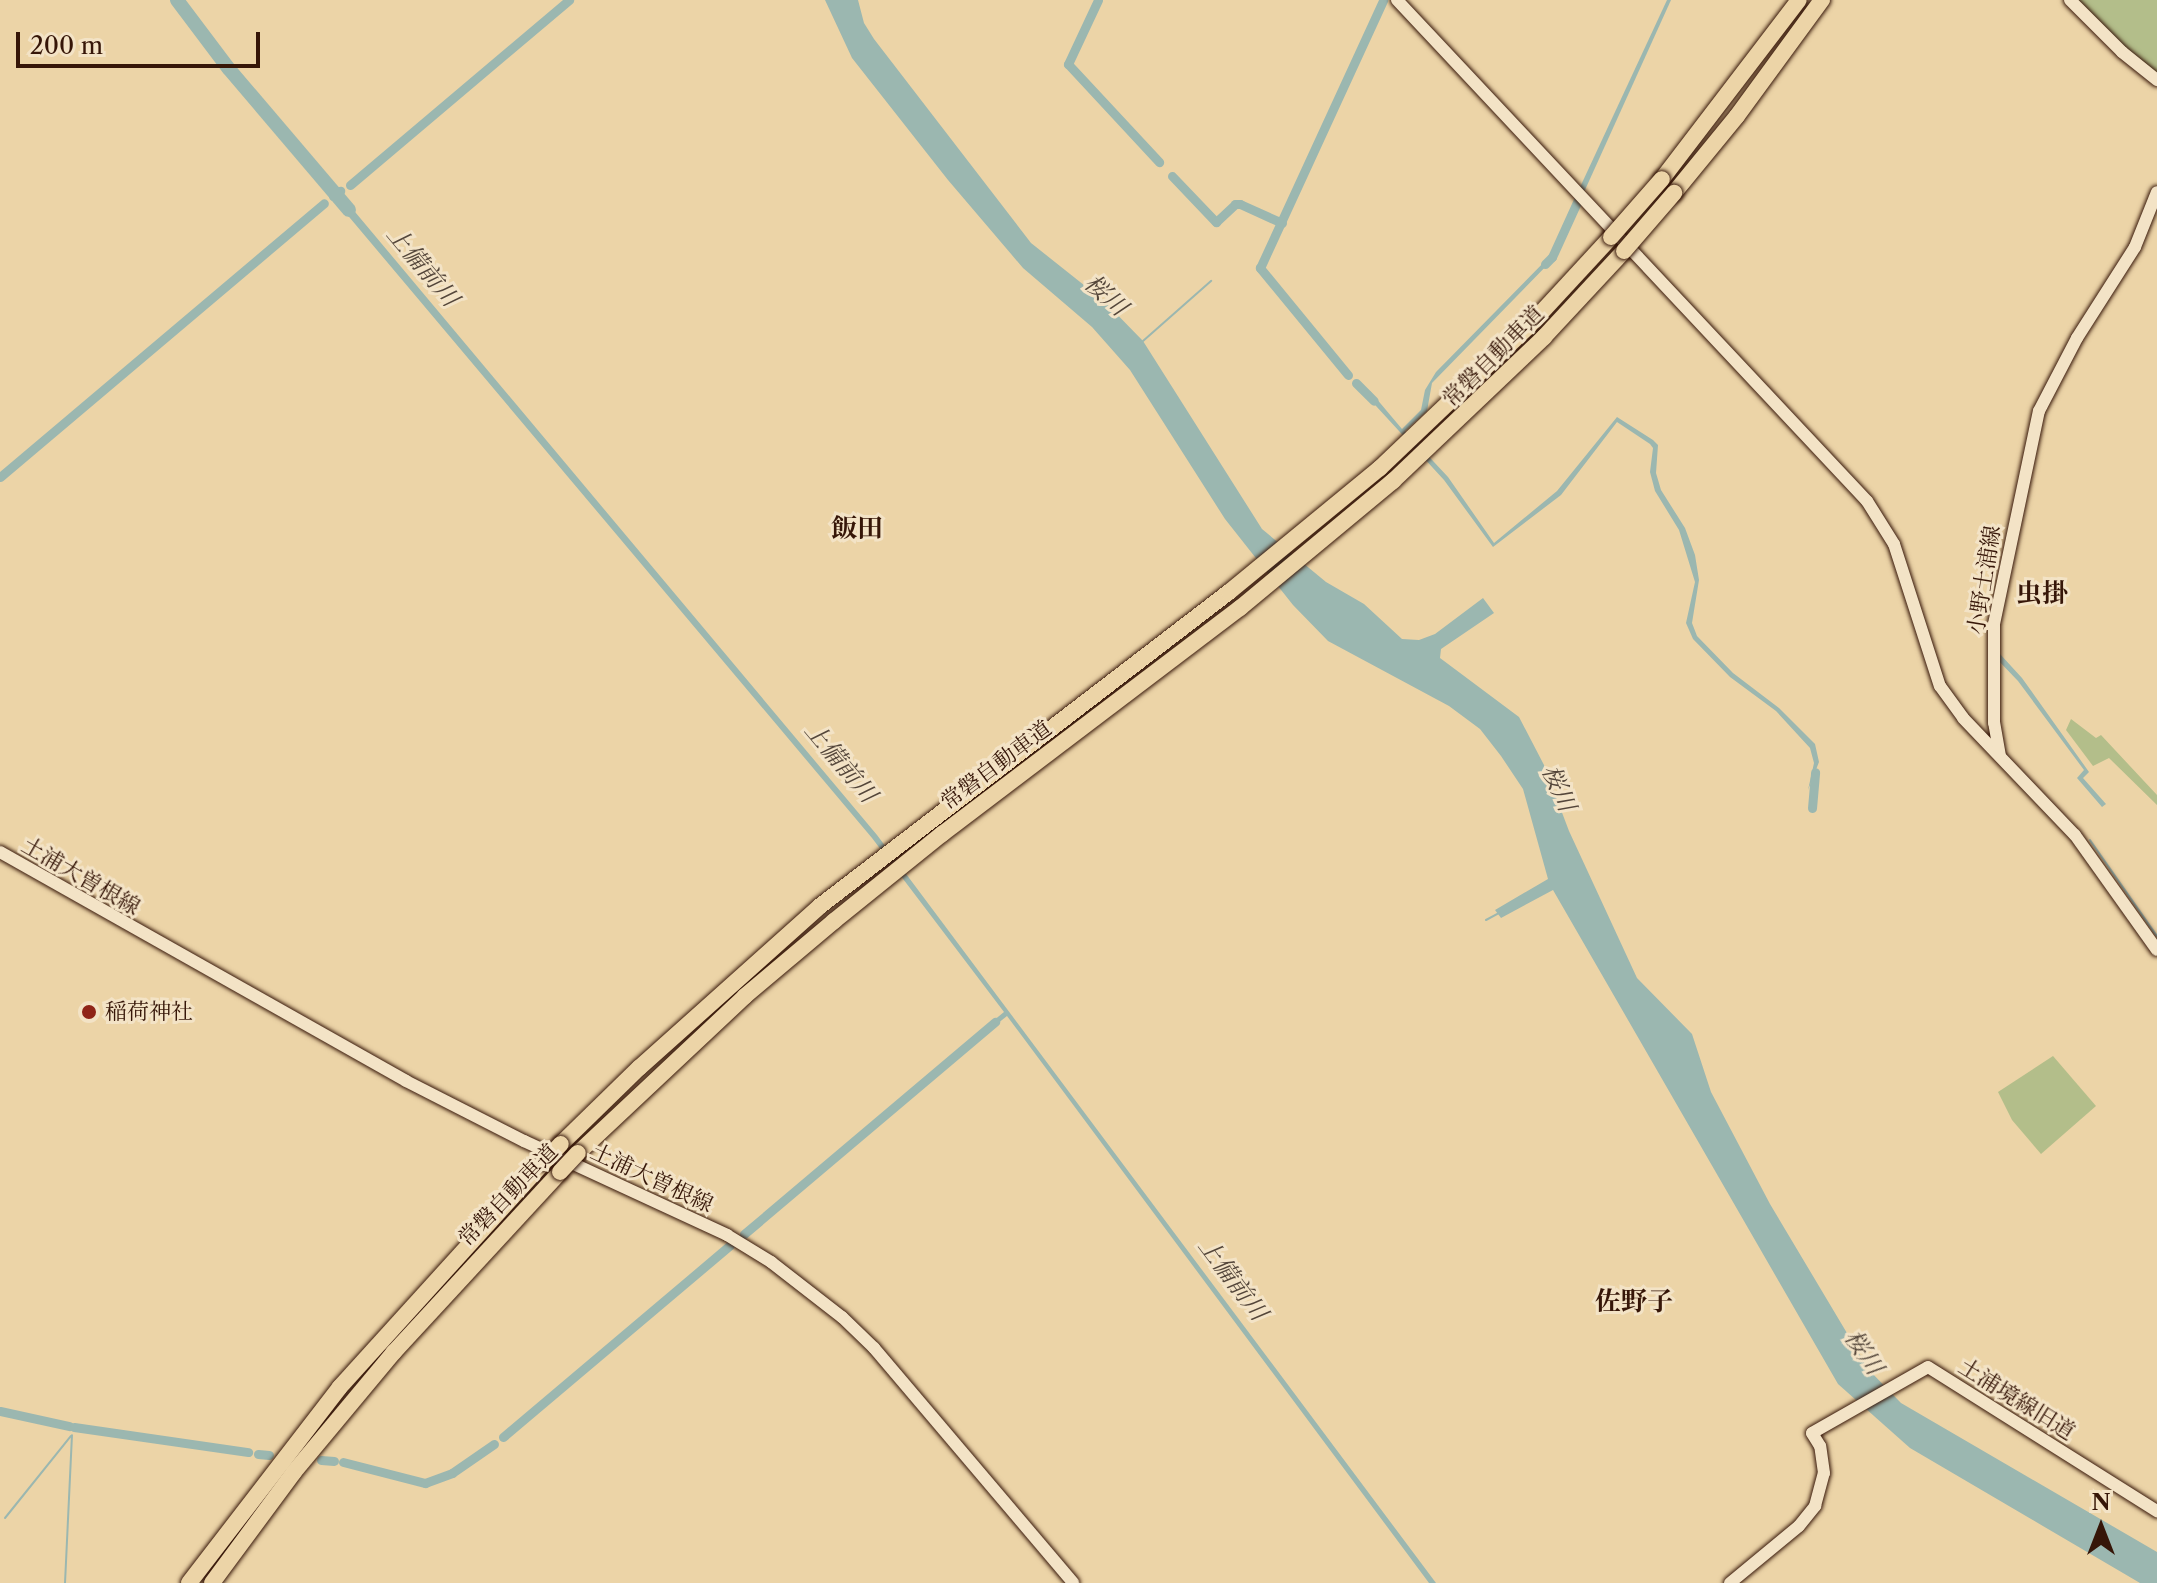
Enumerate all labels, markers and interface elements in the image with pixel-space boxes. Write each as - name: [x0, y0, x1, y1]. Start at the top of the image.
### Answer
- scale bar: [20, 16, 264, 66]
- text: 200 m: [30, 31, 103, 60]
- water label: 上備前川: [381, 220, 465, 312]
- water label: 桜川: [1079, 268, 1133, 322]
- street label: 常磐自動車道: [1437, 300, 1549, 412]
- district label: 飯田: [831, 513, 883, 545]
- street label: 小野土浦線: [1962, 524, 2006, 636]
- district label: 虫掛: [2016, 578, 2068, 610]
- street label: 常磐自動車道: [935, 715, 1057, 815]
- water label: 上備前川: [799, 716, 883, 808]
- water label: 桜川: [1536, 760, 1582, 816]
- street label: 土浦大曽根線: [17, 832, 145, 920]
- place label: 稲荷神社: [105, 999, 193, 1025]
- marker: 稲荷神社: [80, 1003, 98, 1021]
- street label: 常磐自動車道: [453, 1138, 563, 1252]
- street label: 土浦大曽根線: [587, 1138, 717, 1218]
- water label: 上備前川: [1193, 1232, 1273, 1326]
- district label: 佐野子: [1595, 1286, 1673, 1318]
- water label: 桜川: [1839, 1324, 1889, 1380]
- street label: 土浦境線旧道: [1954, 1353, 2080, 1445]
- north arrow: [2061, 1487, 2141, 1567]
- text: N: [2091, 1489, 2111, 1516]

